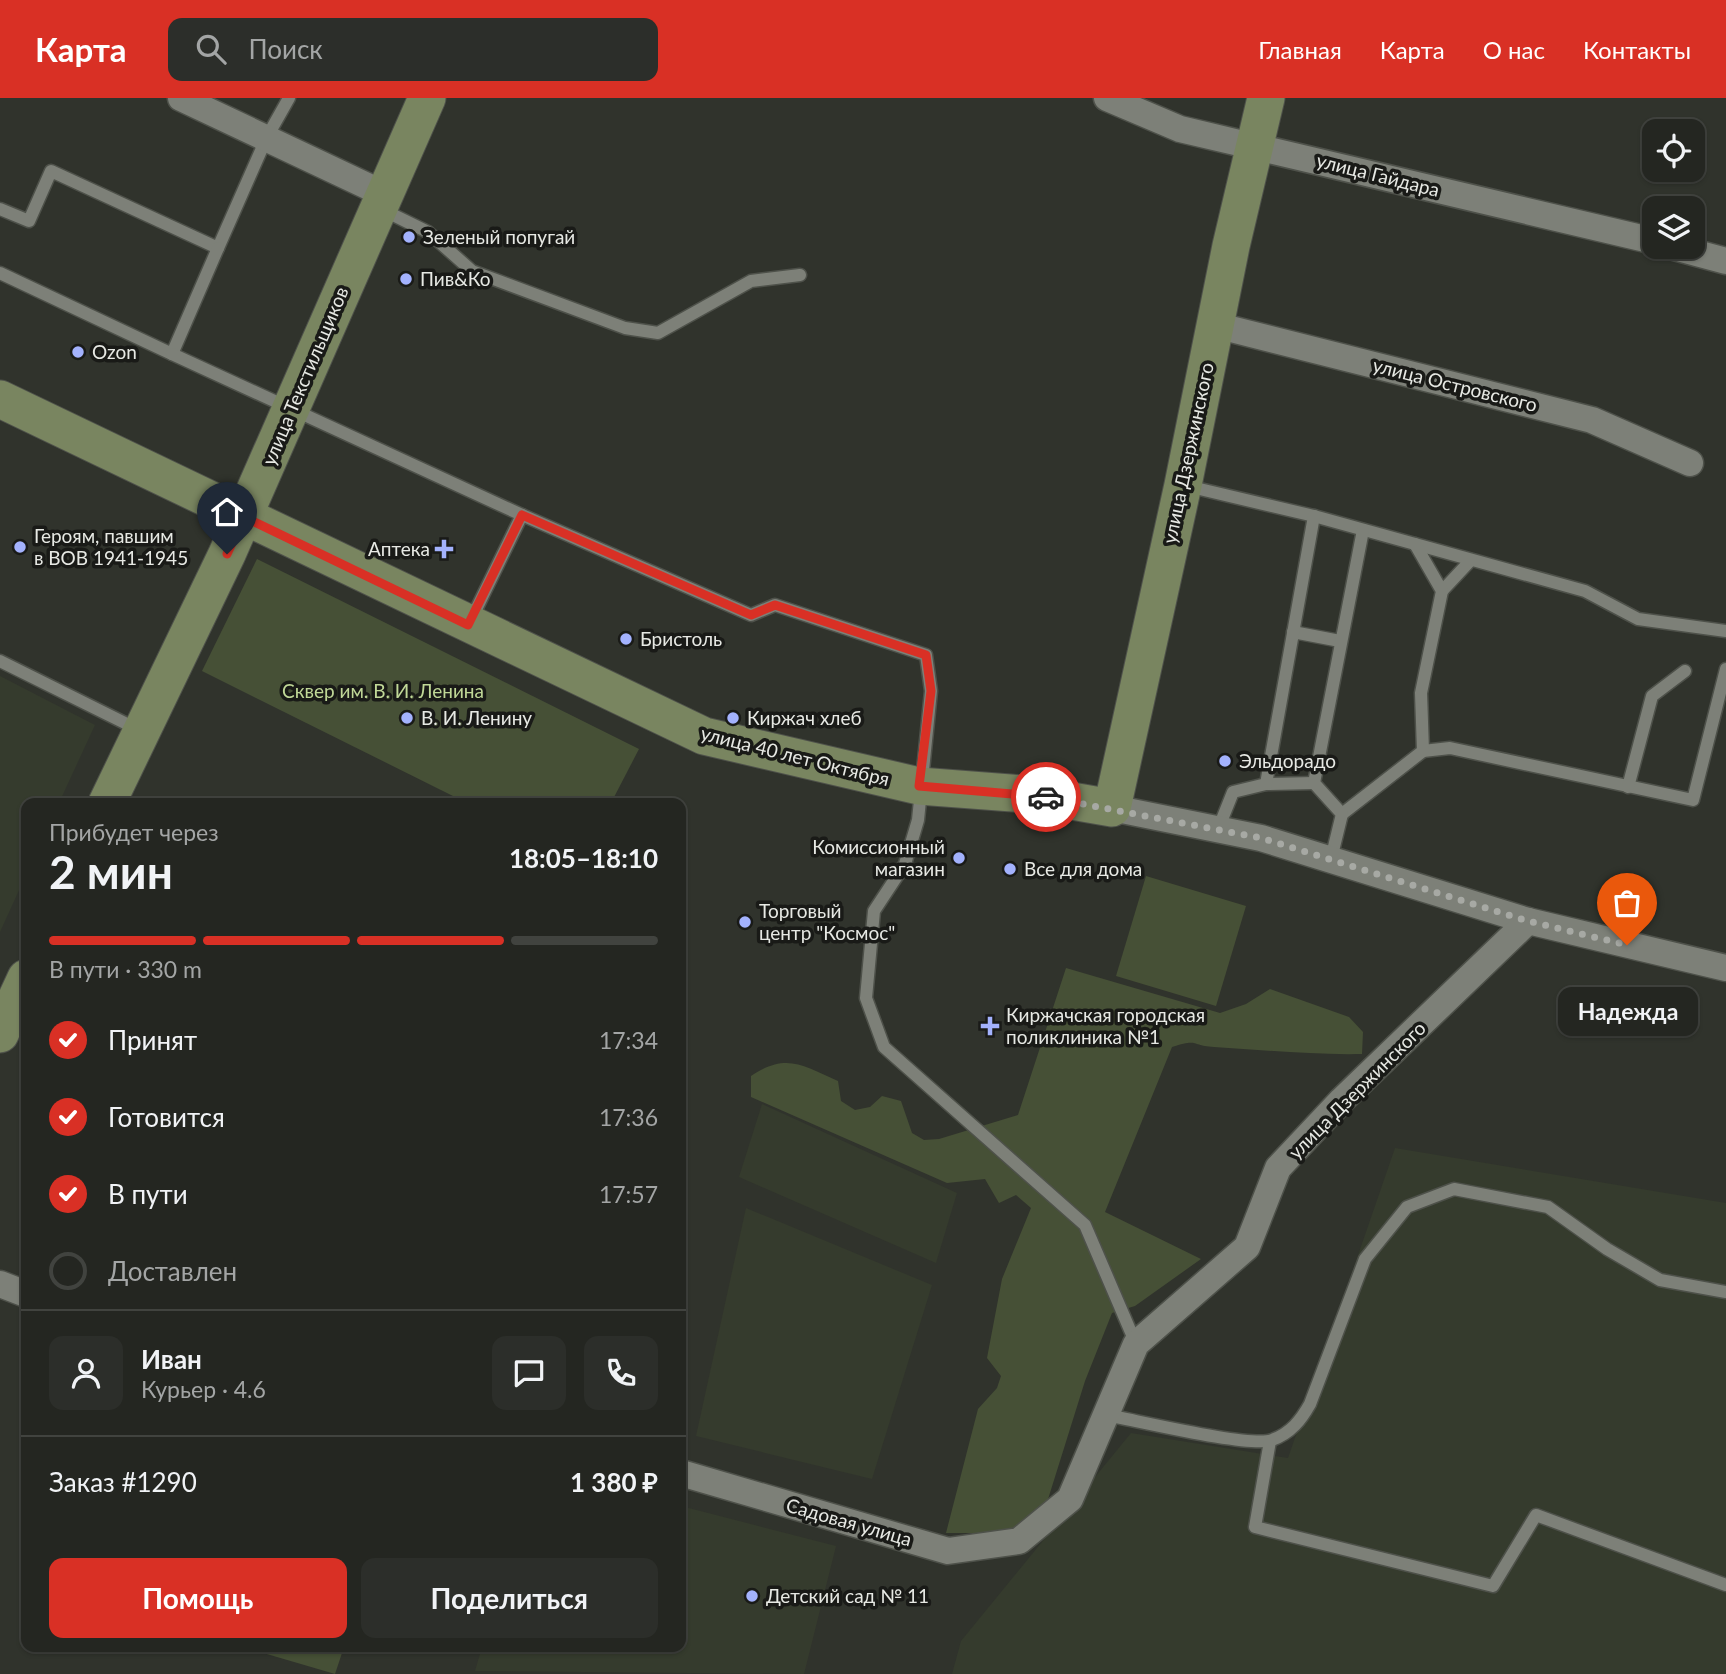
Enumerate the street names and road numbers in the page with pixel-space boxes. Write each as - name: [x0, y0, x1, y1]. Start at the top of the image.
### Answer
- street label: улица Гайдара: [1314, 148, 1442, 201]
- street label: улица Текстильщиков: [256, 283, 353, 469]
- street label: улица Островского: [1370, 353, 1540, 416]
- street label: улица Дзержинского: [1157, 360, 1218, 546]
- street label: улица 40 лет Октября: [698, 721, 892, 790]
- street label: улица Дзержинского: [1283, 1016, 1430, 1163]
- street label: Садовая улица: [784, 1493, 915, 1550]

